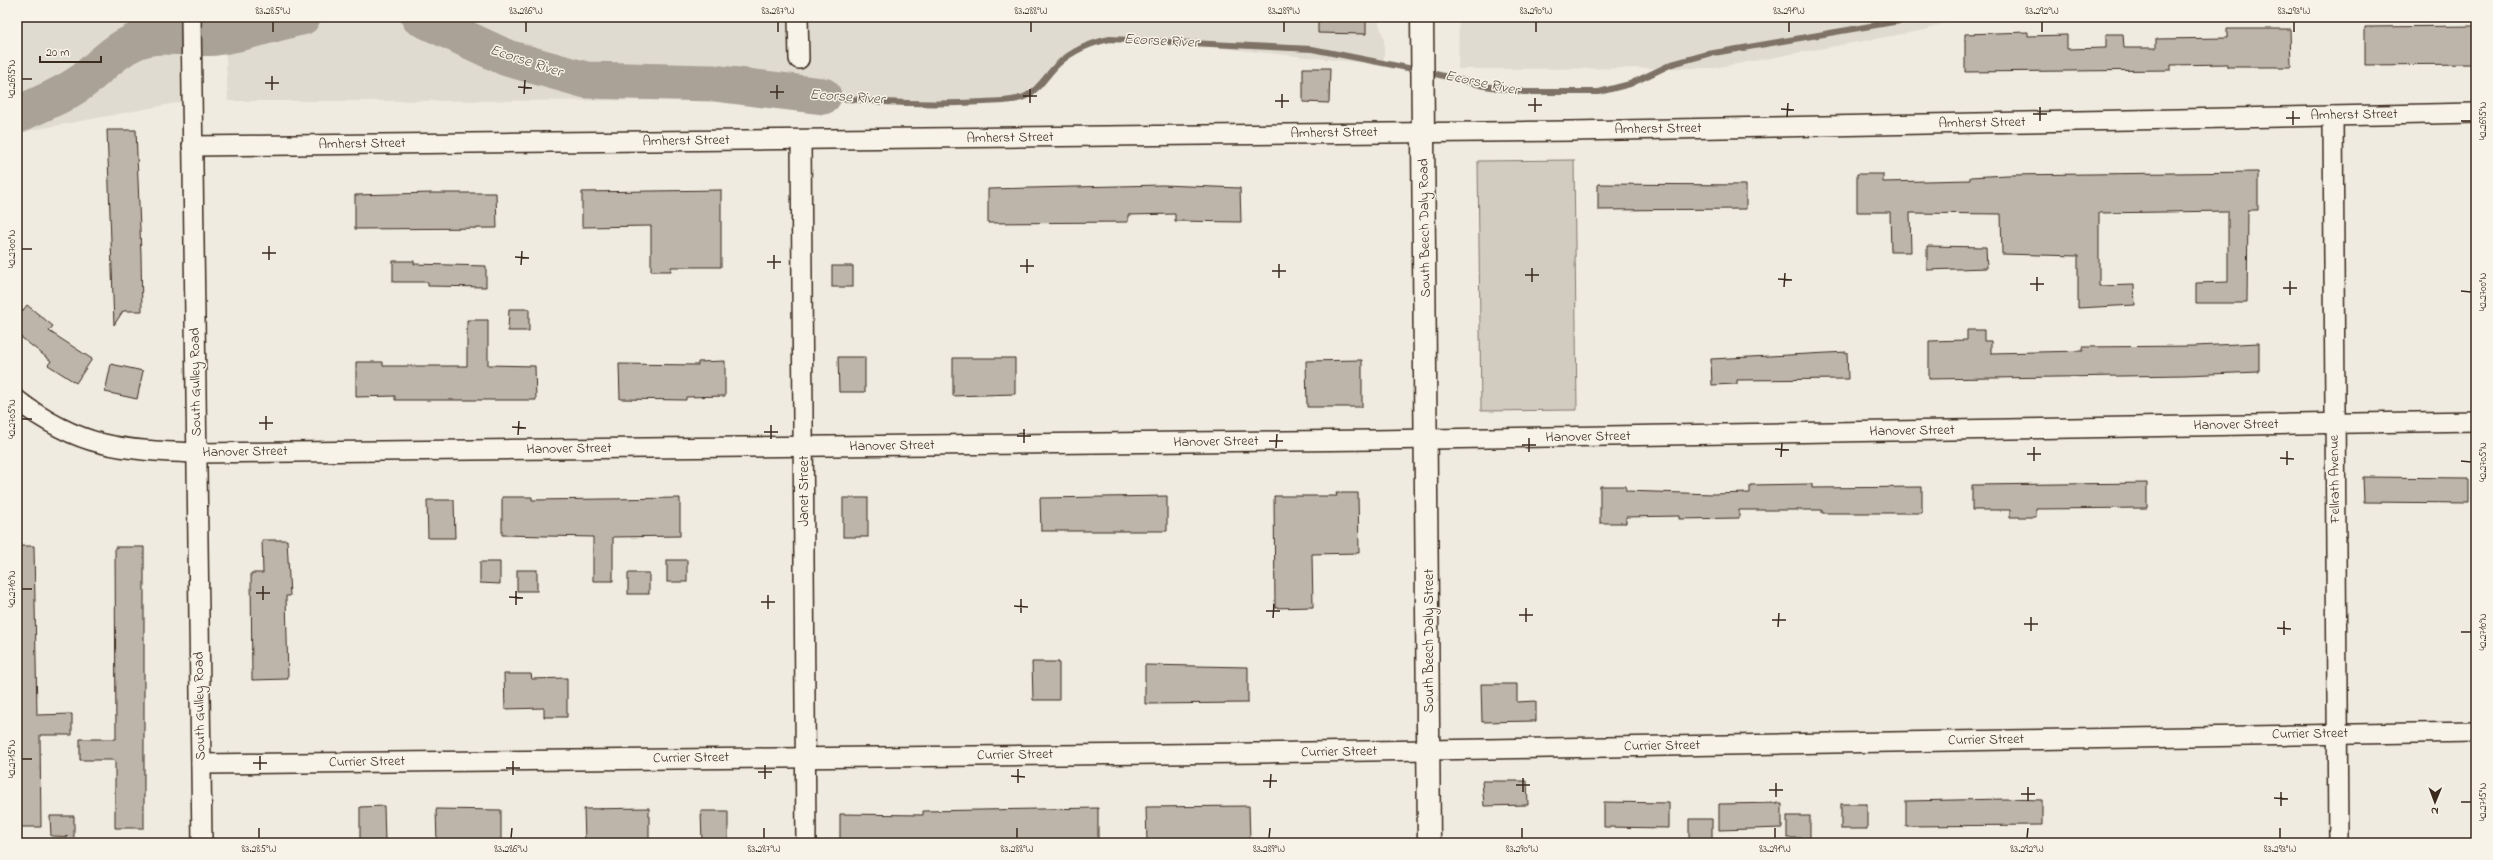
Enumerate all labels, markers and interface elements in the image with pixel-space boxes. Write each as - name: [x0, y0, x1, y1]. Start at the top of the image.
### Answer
- text: 83.285°W: [256, 4, 291, 19]
- text: 83.286°W: [509, 4, 543, 19]
- text: 83.287°W: [761, 4, 795, 19]
- text: 83.288°W: [1015, 4, 1048, 19]
- text: 83.289°W: [1268, 4, 1300, 19]
- text: 83.290°W: [1520, 4, 1553, 19]
- text: 83.291°W: [1773, 4, 1805, 19]
- text: 83.292°W: [2025, 4, 2059, 19]
- text: 83.293°W: [2278, 4, 2310, 19]
- water label: Ecorse River: [1123, 28, 1201, 54]
- scale bar: [40, 38, 101, 64]
- water label: Ecorse River: [487, 39, 567, 84]
- text: 20 m: [46, 44, 69, 62]
- text: 42.2695°N: [5, 59, 20, 98]
- water label: Ecorse River: [1443, 64, 1523, 102]
- water label: Ecorse River: [809, 83, 887, 111]
- text: 42.2695°N: [2476, 101, 2491, 140]
- street label: Amherst Street: [2310, 104, 2398, 126]
- street label: Amherst Street: [1938, 112, 2026, 134]
- street label: Amherst Street: [1614, 118, 1702, 140]
- street label: Amherst Street: [1290, 122, 1378, 144]
- street label: Amherst Street: [966, 127, 1054, 149]
- street label: Amherst Street: [642, 130, 730, 152]
- street label: Amherst Street: [318, 133, 406, 155]
- street label: South Beech Daly Road: [1413, 158, 1438, 298]
- text: 42.2700°N: [5, 230, 20, 268]
- text: 42.2700°N: [2476, 273, 2491, 311]
- street label: South Gulley Road: [185, 327, 208, 436]
- text: 42.2705°N: [5, 399, 20, 439]
- street label: Hanover Street: [2193, 414, 2279, 436]
- street label: Hanover Street: [1869, 420, 1955, 442]
- street label: Hanover Street: [1545, 426, 1631, 448]
- street label: Hanover Street: [1173, 431, 1259, 453]
- street label: Fellrath Avenue: [2324, 434, 2346, 525]
- street label: Hanover Street: [849, 435, 935, 457]
- street label: Hanover Street: [526, 438, 612, 460]
- street label: Hanover Street: [202, 441, 288, 463]
- text: 42.2705°N: [2476, 442, 2491, 482]
- street label: Janet Street: [794, 455, 815, 527]
- street label: South Beech Daly Street: [1419, 569, 1441, 713]
- text: 42.2710°N: [5, 570, 20, 608]
- text: 42.2710°N: [2476, 613, 2491, 651]
- street label: South Gulley Road: [189, 651, 212, 760]
- street label: Currier Street: [2272, 723, 2349, 745]
- street label: Currier Street: [1948, 729, 2025, 751]
- street label: Currier Street: [1624, 735, 1701, 757]
- text: 42.2715°N: [5, 739, 20, 778]
- street label: Currier Street: [1301, 741, 1378, 763]
- street label: Currier Street: [977, 744, 1054, 766]
- street label: Currier Street: [653, 747, 730, 769]
- street label: Currier Street: [329, 751, 406, 773]
- north arrow: [2415, 782, 2455, 822]
- text: 42.2715°N: [2476, 782, 2491, 821]
- text: N: [2431, 803, 2439, 819]
- text: 83.285°W: [242, 842, 277, 857]
- text: 83.286°W: [494, 842, 528, 857]
- text: 83.287°W: [747, 842, 781, 857]
- text: 83.288°W: [1001, 842, 1034, 857]
- text: 83.289°W: [1253, 842, 1285, 857]
- text: 83.290°W: [1506, 842, 1539, 857]
- text: 83.291°W: [1759, 842, 1791, 857]
- text: 83.292°W: [2010, 842, 2044, 857]
- text: 83.293°W: [2264, 842, 2296, 857]

